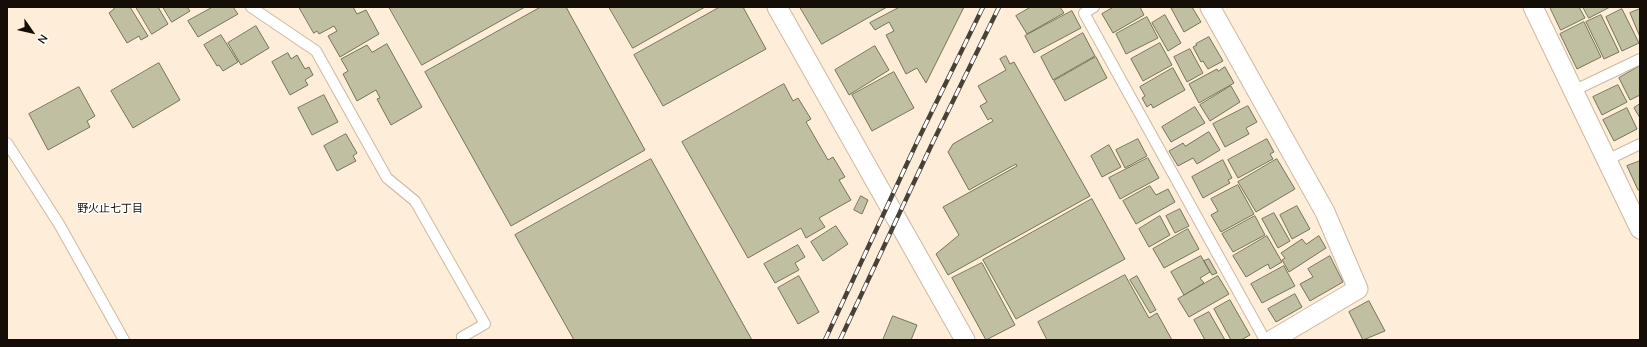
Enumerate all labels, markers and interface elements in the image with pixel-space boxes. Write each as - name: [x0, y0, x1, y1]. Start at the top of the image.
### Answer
- north arrow: [12, 12, 52, 52]
- text: N: [34, 31, 51, 47]
- district label: 野火止七丁目: [77, 202, 143, 216]

